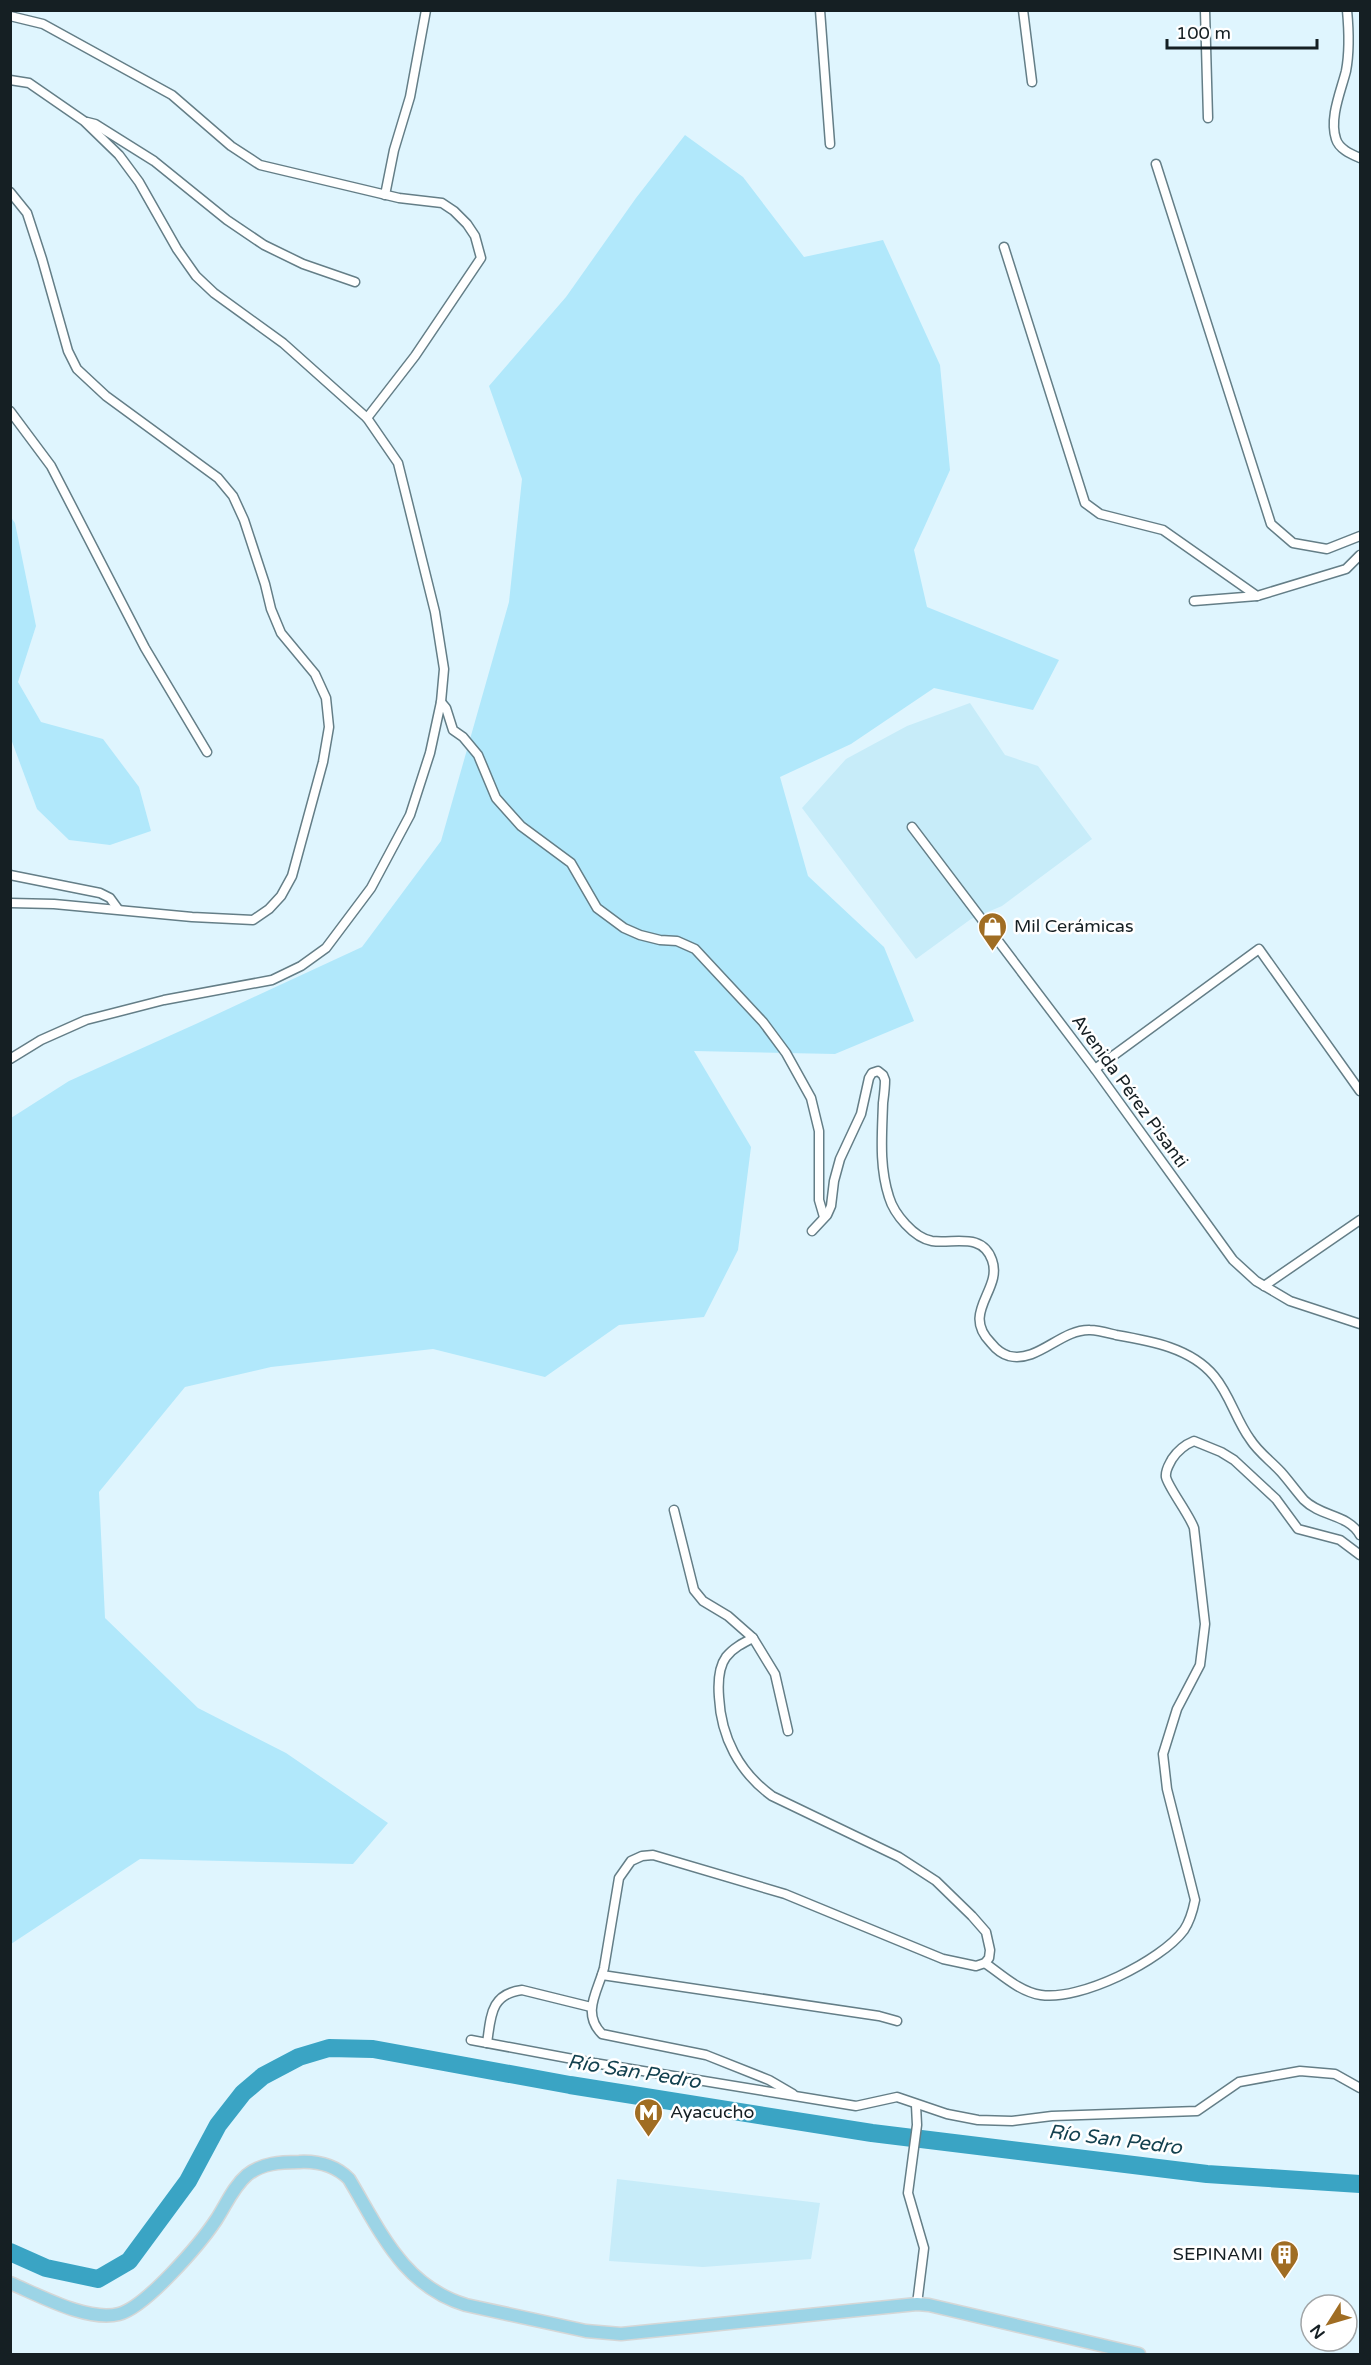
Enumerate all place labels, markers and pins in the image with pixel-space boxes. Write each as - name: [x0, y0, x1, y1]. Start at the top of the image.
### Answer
- shop icon: Mil Cerámicas: [977, 910, 1009, 952]
- place label: Mil Cerámicas: [1014, 915, 1134, 937]
- metro station icon: Ayacucho: [633, 2096, 665, 2138]
- place label: Ayacucho: [670, 2101, 755, 2123]
- building icon: SEPINAMI: [1268, 2238, 1300, 2280]
- place label: SEPINAMI: [1173, 2243, 1263, 2265]

